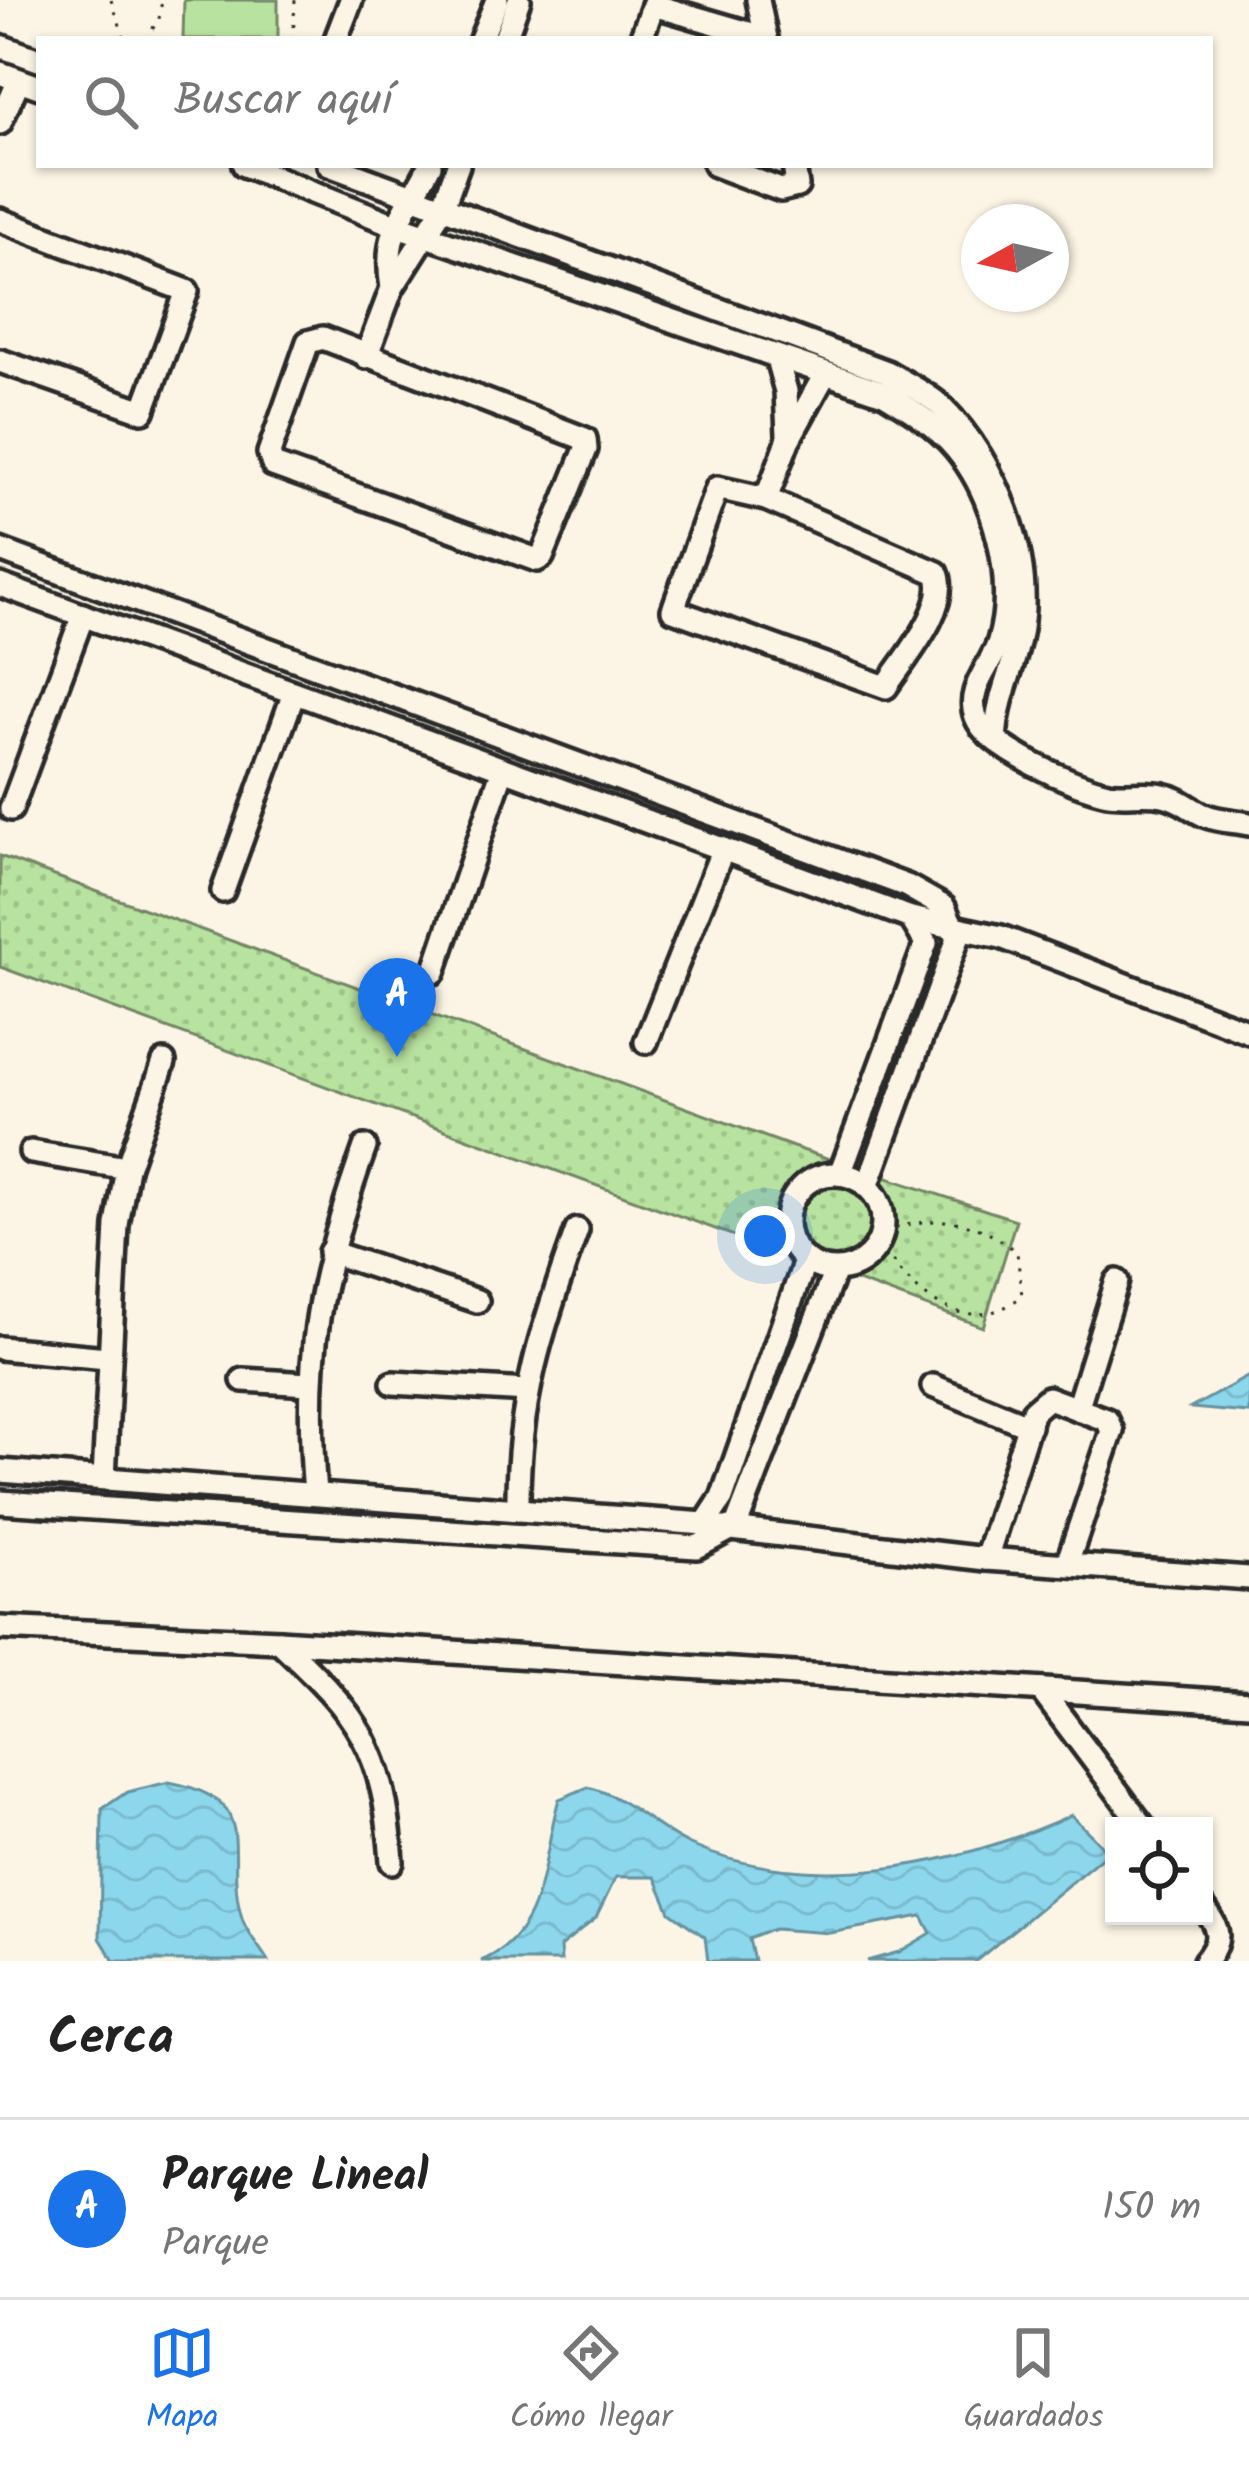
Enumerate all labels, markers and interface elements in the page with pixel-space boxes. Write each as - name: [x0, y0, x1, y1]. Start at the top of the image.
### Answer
- search box: [36, 36, 1213, 168]
- text: Buscar aquí: [174, 66, 392, 138]
- icon: search: [78, 69, 144, 135]
- north arrow: [961, 204, 1069, 312]
- pin: A: [358, 958, 436, 1057]
- your location: [735, 1206, 795, 1266]
- map controls: [1105, 1817, 1213, 1925]
- button: locate: [1105, 1817, 1213, 1925]
- text: Cerca: [48, 1999, 174, 2080]
- text: Parque Lineal: [162, 2142, 429, 2214]
- text: A: [75, 2178, 99, 2240]
- text: 150 m: [1102, 2178, 1201, 2240]
- text: Parque: [162, 2214, 269, 2276]
- tab: Mapa: [146, 2320, 218, 2445]
- tab: Cómo llegar: [510, 2320, 672, 2445]
- tab: Guardados: [963, 2320, 1103, 2445]

